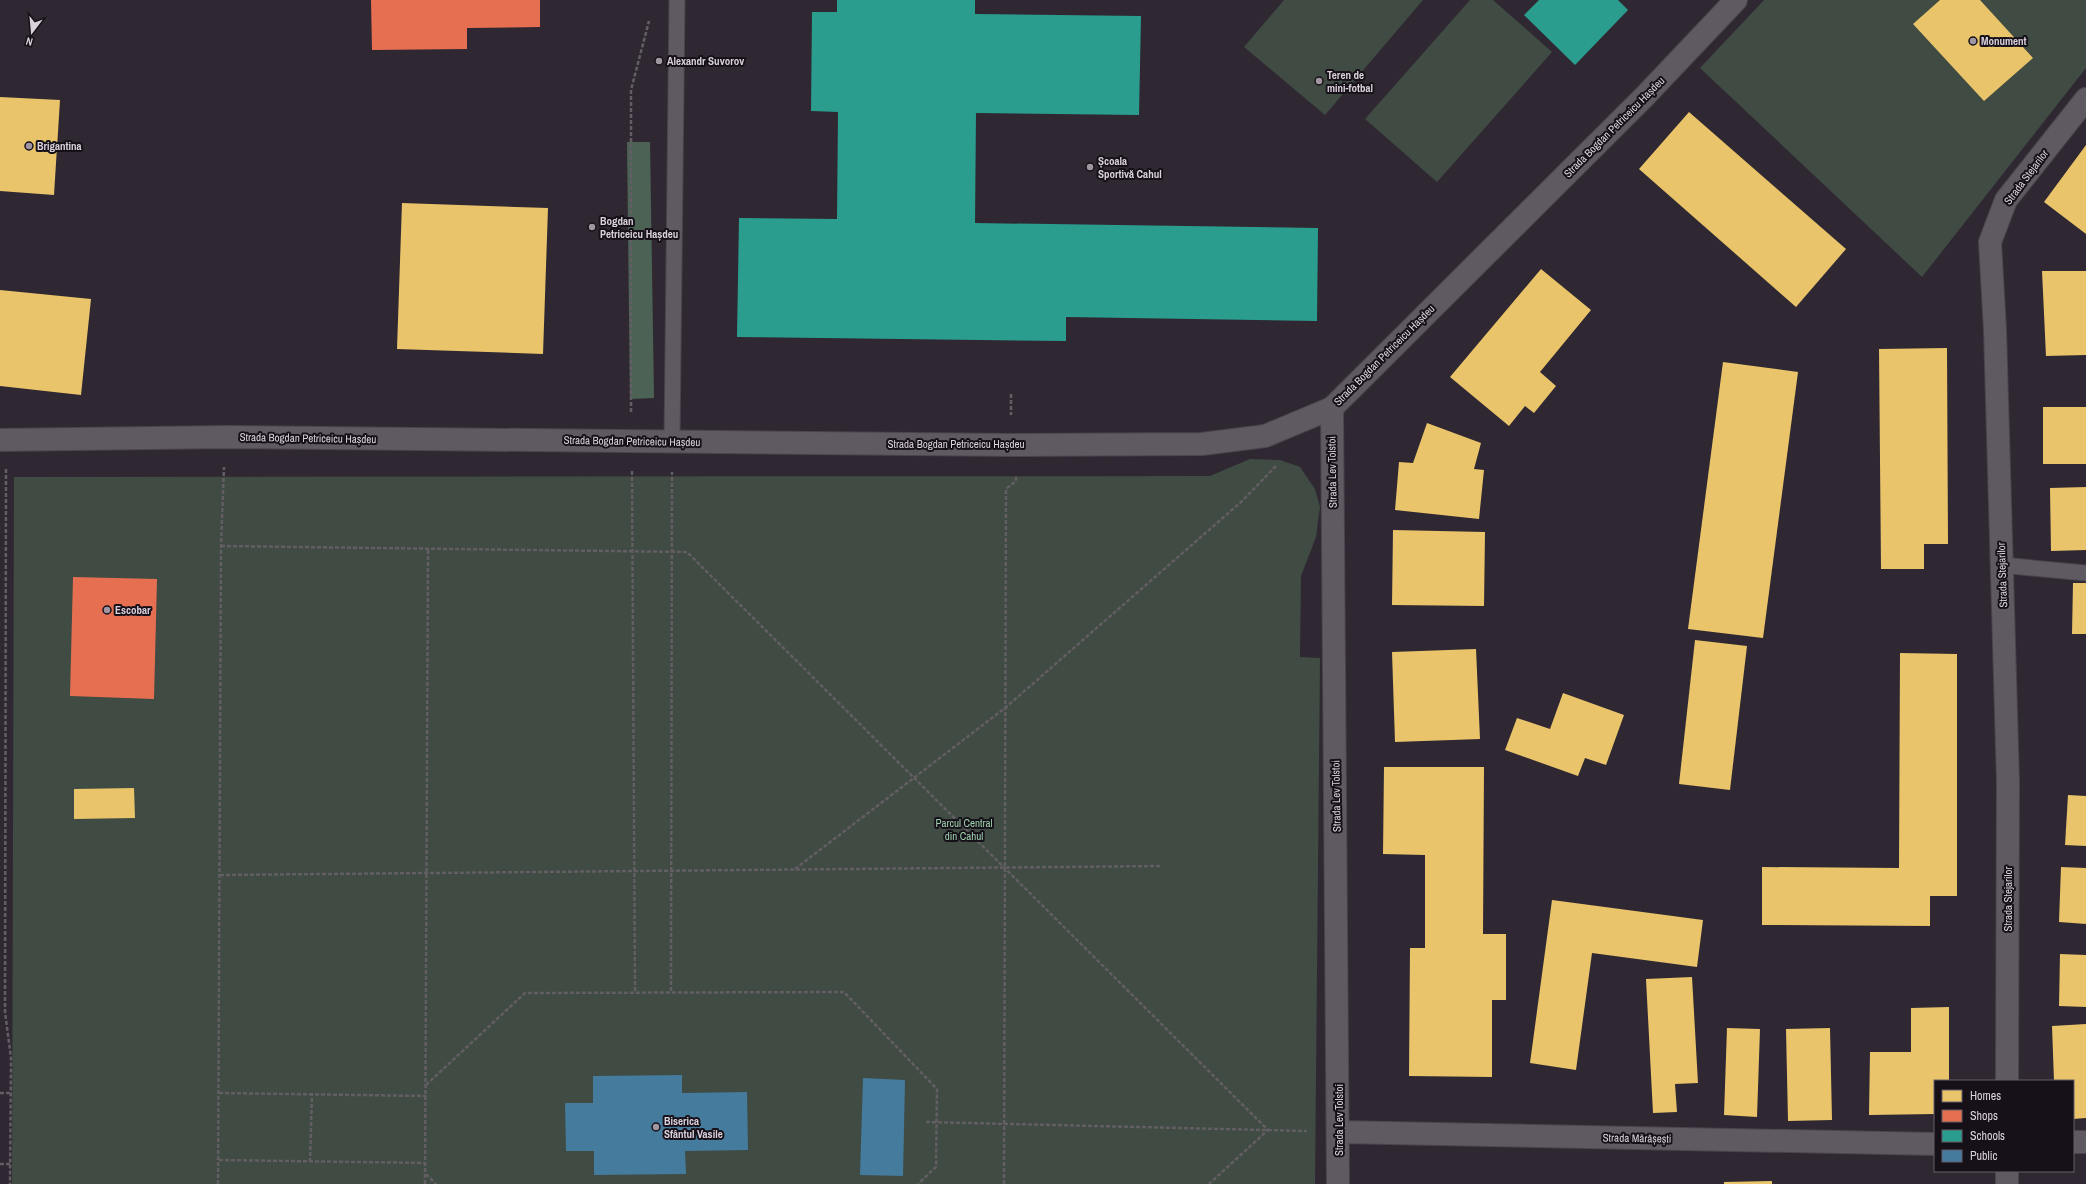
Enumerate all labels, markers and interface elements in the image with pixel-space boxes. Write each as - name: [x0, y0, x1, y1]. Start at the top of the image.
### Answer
- north arrow: [12, 12, 52, 52]
- text: N: [24, 34, 34, 49]
- place label: Monument: [1981, 34, 2027, 48]
- marker: Monument: [1968, 36, 1978, 46]
- place label: Alexandr Suvorov: [667, 54, 744, 68]
- marker: Alexandr Suvorov: [654, 56, 664, 66]
- place label: Teren de mini-fotbal: [1327, 68, 1373, 95]
- street label: Strada Bogdan Petriceicu Hașdeu: [1561, 74, 1667, 180]
- marker: Teren de mini-fotbal: [1314, 76, 1324, 86]
- place label: Brigantina: [37, 139, 82, 153]
- marker: Brigantina: [24, 141, 34, 151]
- street label: Strada Stejarilor: [2001, 147, 2051, 207]
- place label: Școala Sportivă Cahul: [1098, 154, 1162, 181]
- marker: Școala Sportivă Cahul: [1085, 162, 1095, 172]
- place label: Bogdan Petriceicu Hașdeu: [600, 214, 678, 241]
- marker: Bogdan Petriceicu Hașdeu: [587, 222, 597, 232]
- street label: Strada Bogdan Petriceicu Hașdeu: [1331, 302, 1437, 408]
- street label: Strada Bogdan Petriceicu Hașdeu: [239, 430, 377, 446]
- street label: Strada Bogdan Petriceicu Hașdeu: [563, 433, 701, 449]
- street label: Strada Lev Tolstoi: [1324, 436, 1340, 508]
- street label: Strada Bogdan Petriceicu Hașdeu: [888, 437, 1024, 451]
- street label: Strada Stejarilor: [1994, 542, 2010, 608]
- place label: Escobar: [115, 603, 151, 617]
- marker: Escobar: [102, 605, 112, 615]
- street label: Strada Lev Tolstoi: [1328, 760, 1344, 832]
- park label: Parcul Central din Cahul: [935, 816, 993, 843]
- street label: Strada Stejarilor: [2001, 866, 2015, 932]
- legend: [1934, 1080, 2074, 1172]
- street label: Strada Lev Tolstoi: [1332, 1084, 1346, 1156]
- text: Homes: [1970, 1088, 2001, 1104]
- text: Shops: [1970, 1108, 1998, 1124]
- place label: Biserica Sfântul Vasile: [664, 1114, 723, 1141]
- marker: Biserica Sfântul Vasile: [651, 1122, 661, 1132]
- text: Schools: [1970, 1128, 2005, 1144]
- street label: Strada Mărășești: [1603, 1130, 1671, 1146]
- text: Public: [1970, 1148, 1997, 1164]

